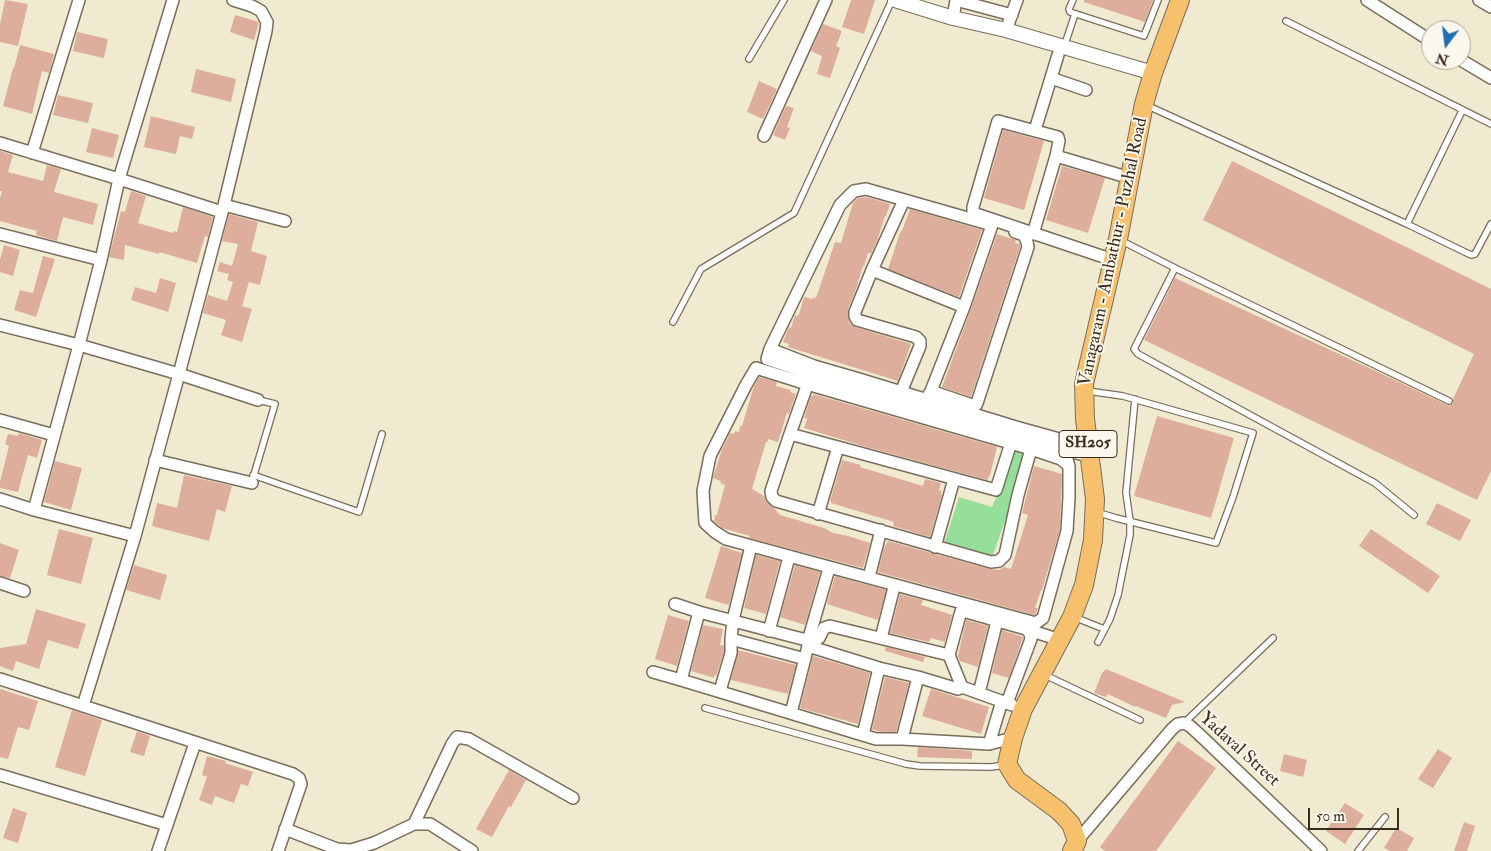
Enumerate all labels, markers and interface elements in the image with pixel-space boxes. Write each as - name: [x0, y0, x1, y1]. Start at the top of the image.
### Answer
- north arrow: [1421, 20, 1471, 70]
- text: N: [1434, 49, 1451, 69]
- street label: Vanagaram - Ambathur - Puzhal Road: [1075, 116, 1153, 388]
- road number: SH205: [1059, 430, 1117, 458]
- street label: Yadaval Street: [1194, 708, 1284, 792]
- scale bar: [1311, 798, 1402, 830]
- text: 50 m: [1316, 807, 1345, 826]

